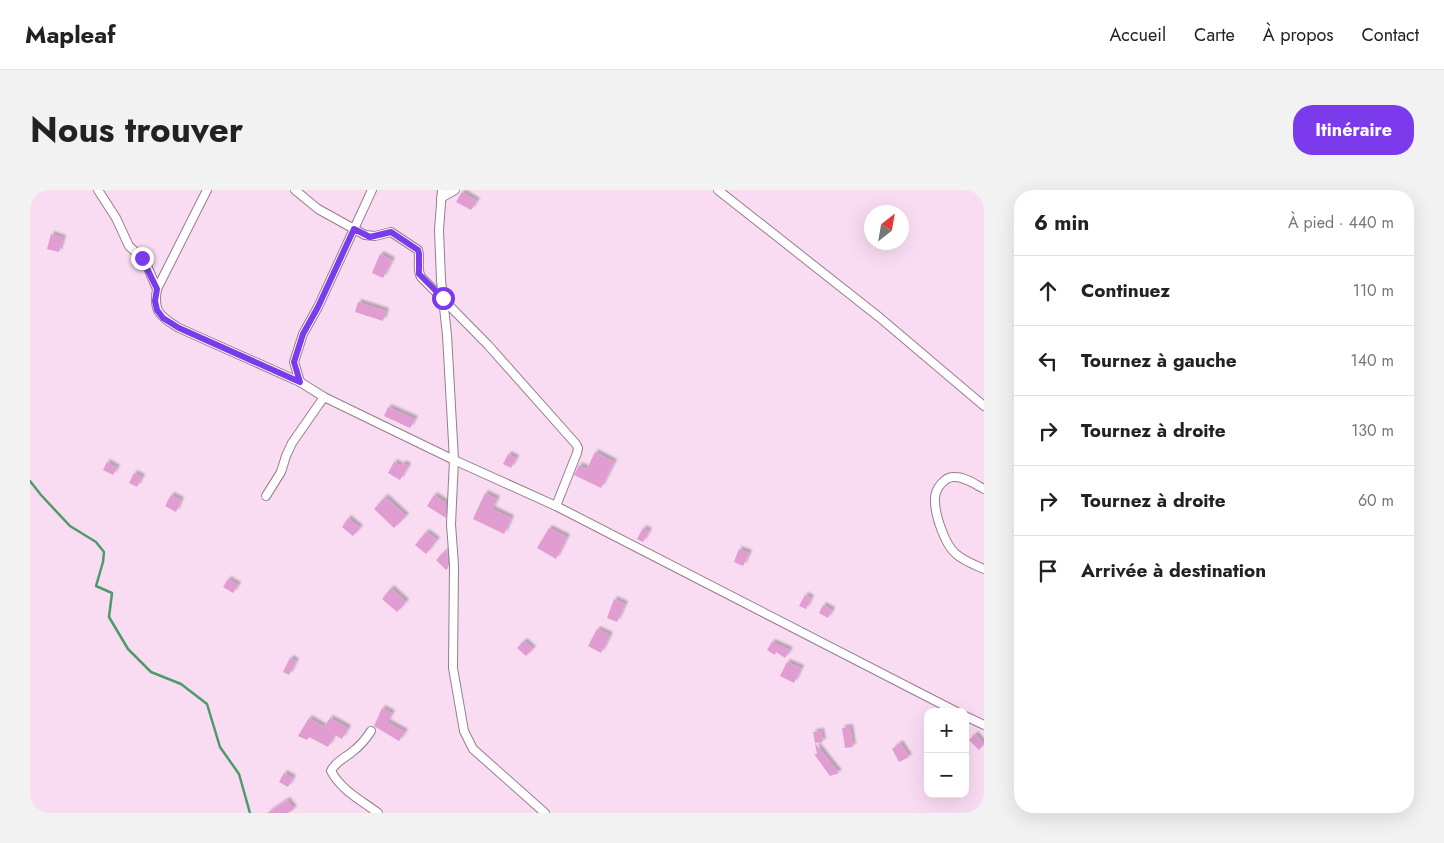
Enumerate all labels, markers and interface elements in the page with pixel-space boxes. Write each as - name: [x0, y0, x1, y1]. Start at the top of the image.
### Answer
- text: Mapleaf: [25, 17, 116, 52]
- text: Accueil: [1109, 22, 1166, 48]
- text: Carte: [1194, 22, 1235, 48]
- text: À propos: [1263, 22, 1333, 48]
- text: Contact: [1361, 22, 1419, 48]
- text: Nous trouver: [30, 105, 243, 155]
- button: Itinéraire: [1293, 105, 1414, 155]
- north arrow: [864, 205, 909, 250]
- text: 6 min: [1034, 208, 1089, 238]
- text: À pied · 440 m: [1288, 211, 1394, 234]
- route end: [131, 247, 154, 270]
- icon: ahead: [1034, 277, 1062, 305]
- text: Continuez: [1081, 277, 1170, 304]
- text: 110 m: [1353, 279, 1394, 302]
- route start: [432, 287, 455, 310]
- icon: left: [1034, 347, 1062, 375]
- text: Tournez à gauche: [1081, 347, 1237, 374]
- text: 140 m: [1351, 349, 1394, 372]
- icon: right: [1034, 417, 1062, 445]
- text: Tournez à droite: [1081, 417, 1226, 444]
- text: 130 m: [1351, 419, 1394, 442]
- icon: right: [1034, 487, 1062, 515]
- text: Tournez à droite: [1081, 487, 1226, 514]
- text: 60 m: [1358, 489, 1394, 512]
- icon: arrive: [1034, 557, 1062, 585]
- text: Arrivée à destination: [1081, 557, 1266, 584]
- map controls: [924, 708, 969, 798]
- button: +: [924, 708, 969, 753]
- button: −: [924, 753, 969, 798]

